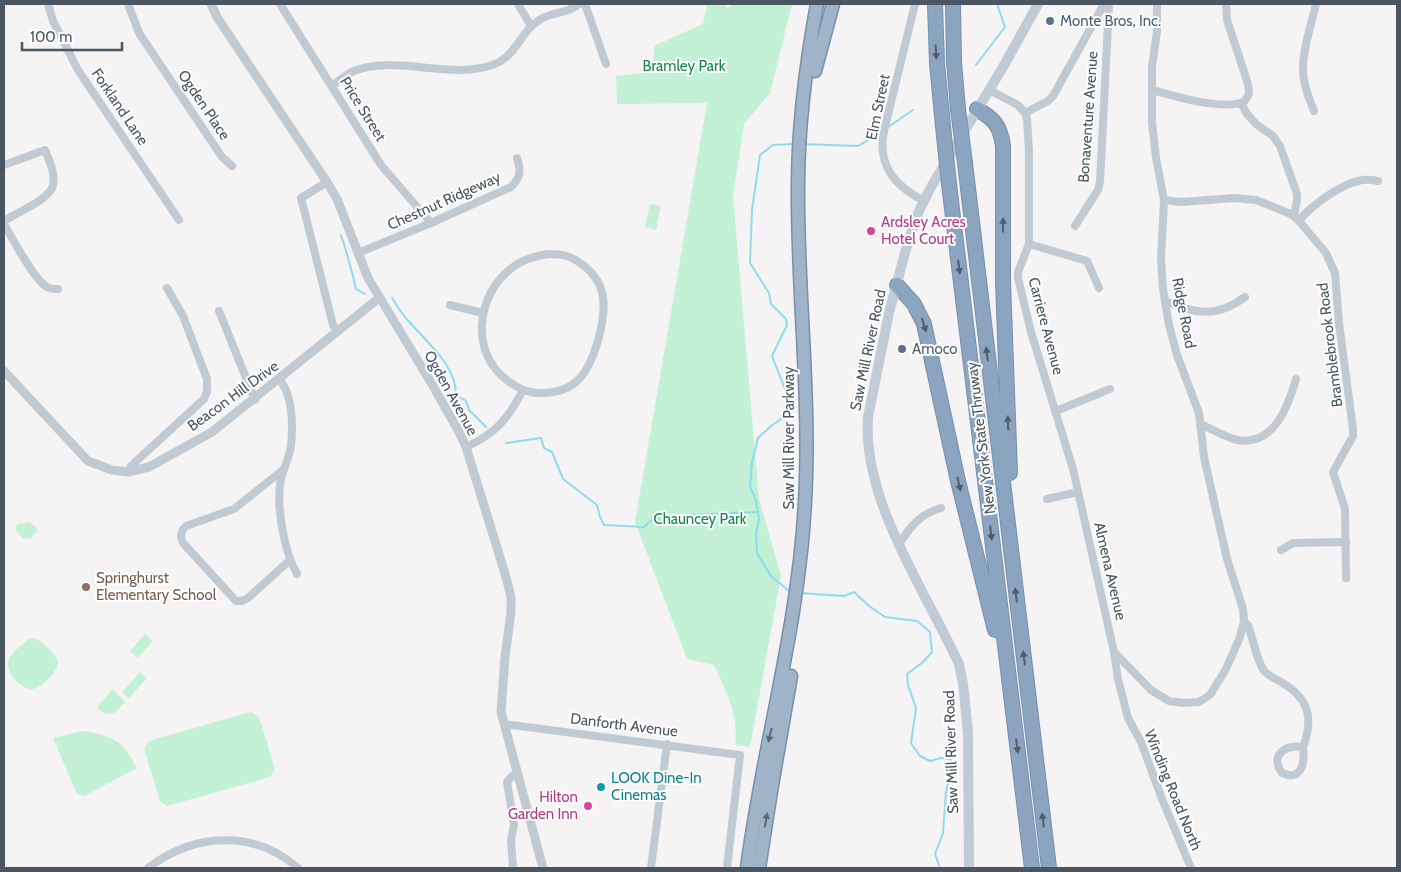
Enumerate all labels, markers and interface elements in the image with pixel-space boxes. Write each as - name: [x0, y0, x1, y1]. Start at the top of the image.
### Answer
- place label: Monte Bros, Inc.: [1060, 12, 1161, 30]
- marker: Monte Bros, Inc.: [1044, 15, 1056, 27]
- scale bar: [22, 20, 122, 52]
- text: 100 m: [30, 28, 72, 46]
- one-way arrow: [933, 45, 941, 61]
- street label: Bonaventure Avenue: [1074, 50, 1102, 183]
- park label: Bramley Park: [643, 57, 726, 75]
- street label: Forkland Lane: [88, 65, 152, 149]
- street label: Ogden Place: [174, 67, 234, 144]
- street label: Elm Street: [862, 72, 894, 142]
- street label: Price Street: [336, 73, 390, 145]
- street label: Chestnut Ridgeway: [385, 168, 504, 234]
- place label: Ardsley Acres Hotel Court: [881, 213, 966, 248]
- one-way arrow: [999, 217, 1007, 233]
- marker: Ardsley Acres Hotel Court: [865, 225, 877, 237]
- one-way arrow: [955, 259, 963, 275]
- street label: Carriere Avenue: [1024, 275, 1068, 377]
- street label: Ridge Road: [1168, 276, 1200, 350]
- street label: Bramblebrook Road: [1313, 282, 1347, 408]
- street label: Saw Mill River Road: [846, 288, 890, 412]
- one-way arrow: [920, 318, 928, 333]
- place label: Amoco: [912, 340, 958, 358]
- marker: Amoco: [896, 343, 908, 355]
- one-way arrow: [983, 346, 991, 362]
- street label: Ogden Avenue: [420, 347, 482, 439]
- street label: Beacon Hill Drive: [184, 357, 282, 435]
- street label: New York State Thruway: [963, 360, 999, 515]
- street label: Saw Mill River Parkway: [780, 366, 798, 510]
- one-way arrow: [1003, 415, 1011, 431]
- one-way arrow: [955, 476, 963, 491]
- park label: Chauncey Park: [653, 510, 747, 528]
- street label: Almena Avenue: [1090, 520, 1130, 622]
- one-way arrow: [987, 525, 995, 541]
- place label: Springhurst Elementary School: [96, 569, 217, 604]
- marker: Springhurst Elementary School: [80, 581, 92, 593]
- one-way arrow: [1012, 587, 1020, 603]
- one-way arrow: [1020, 650, 1028, 666]
- street label: Saw Mill River Road: [940, 690, 962, 814]
- street label: Danforth Avenue: [569, 709, 679, 741]
- street label: Winding Road North: [1141, 727, 1205, 853]
- one-way arrow: [766, 728, 774, 743]
- one-way arrow: [1013, 738, 1021, 754]
- place label: LOOK Dine-In Cinemas: [611, 769, 702, 804]
- marker: LOOK Dine-In Cinemas: [595, 781, 607, 793]
- place label: Hilton Garden Inn: [508, 788, 578, 823]
- marker: Hilton Garden Inn: [582, 800, 594, 812]
- one-way arrow: [763, 812, 771, 828]
- one-way arrow: [1039, 812, 1047, 828]

